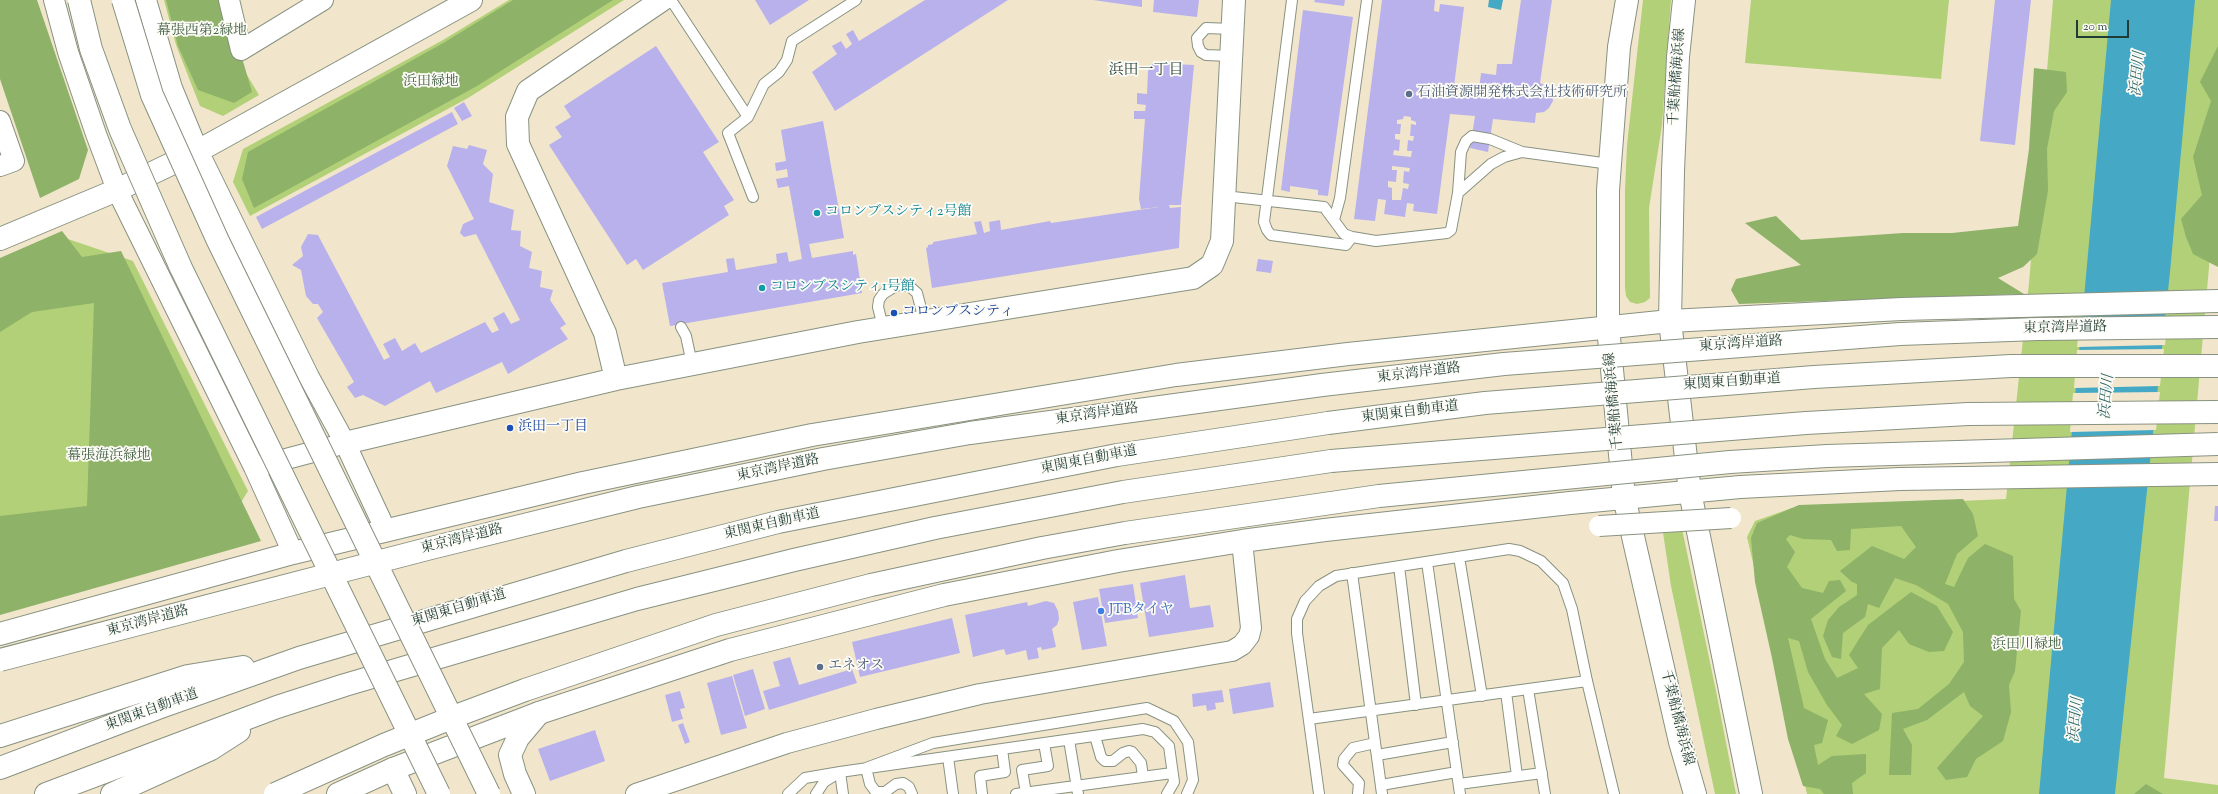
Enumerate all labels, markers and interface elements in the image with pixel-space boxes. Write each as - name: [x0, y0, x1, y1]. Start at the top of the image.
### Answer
- scale bar: [2078, 12, 2131, 38]
- text: 20 m: [2083, 18, 2107, 36]
- park label: 幕張西第2緑地: [157, 24, 247, 40]
- street label: 千葉船橋海浜線: [1666, 28, 1690, 126]
- water label: 浜田川: [2128, 51, 2150, 97]
- district label: 浜田一丁目: [1109, 62, 1183, 80]
- park label: 浜田緑地: [403, 75, 459, 91]
- place label: 石油資源開発株式会社技術研究所: [1417, 86, 1627, 102]
- marker: 石油資源開発株式会社技術研究所: [1404, 89, 1414, 99]
- place label: コロンブスシティ2号館: [825, 205, 972, 221]
- marker: コロンブスシティ2号館: [812, 208, 822, 218]
- place label: コロンブスシティ1号館: [770, 280, 915, 296]
- marker: コロンブスシティ1号館: [757, 283, 767, 293]
- place label: コロンブスシティ: [902, 305, 1014, 321]
- marker: コロンブスシティ: [889, 308, 899, 318]
- street label: 東京湾岸道路: [2023, 320, 2107, 338]
- street label: 東京湾岸道路: [1699, 334, 1783, 356]
- street label: 千葉船橋海浜線: [1602, 351, 1628, 451]
- street label: 東京湾岸道路: [1376, 361, 1462, 387]
- street label: 東関東自動車道: [1683, 371, 1781, 395]
- water label: 浜田川: [2097, 374, 2119, 420]
- street label: 東関東自動車道: [1360, 399, 1460, 427]
- street label: 東京湾岸道路: [1054, 401, 1140, 429]
- place label: 浜田一丁目: [518, 420, 588, 436]
- marker: 浜田一丁目: [505, 423, 515, 433]
- street label: 東関東自動車道: [1039, 443, 1139, 479]
- park label: 幕張海浜緑地: [67, 449, 151, 465]
- street label: 東京湾岸道路: [735, 452, 821, 486]
- street label: 東関東自動車道: [722, 506, 822, 544]
- street label: 東京湾岸道路: [419, 522, 505, 558]
- street label: 東関東自動車道: [410, 587, 508, 631]
- street label: 東京湾岸道路: [105, 603, 191, 641]
- place label: JTBタイヤ: [1109, 603, 1174, 619]
- marker: JTBタイヤ: [1096, 606, 1106, 616]
- park label: 浜田川緑地: [1992, 638, 2062, 654]
- place label: エネオス: [828, 659, 884, 675]
- marker: エネオス: [815, 662, 825, 672]
- street label: 千葉船橋海浜線: [1656, 668, 1696, 768]
- street label: 東関東自動車道: [103, 686, 201, 736]
- water label: 浜田川: [2066, 697, 2088, 743]

